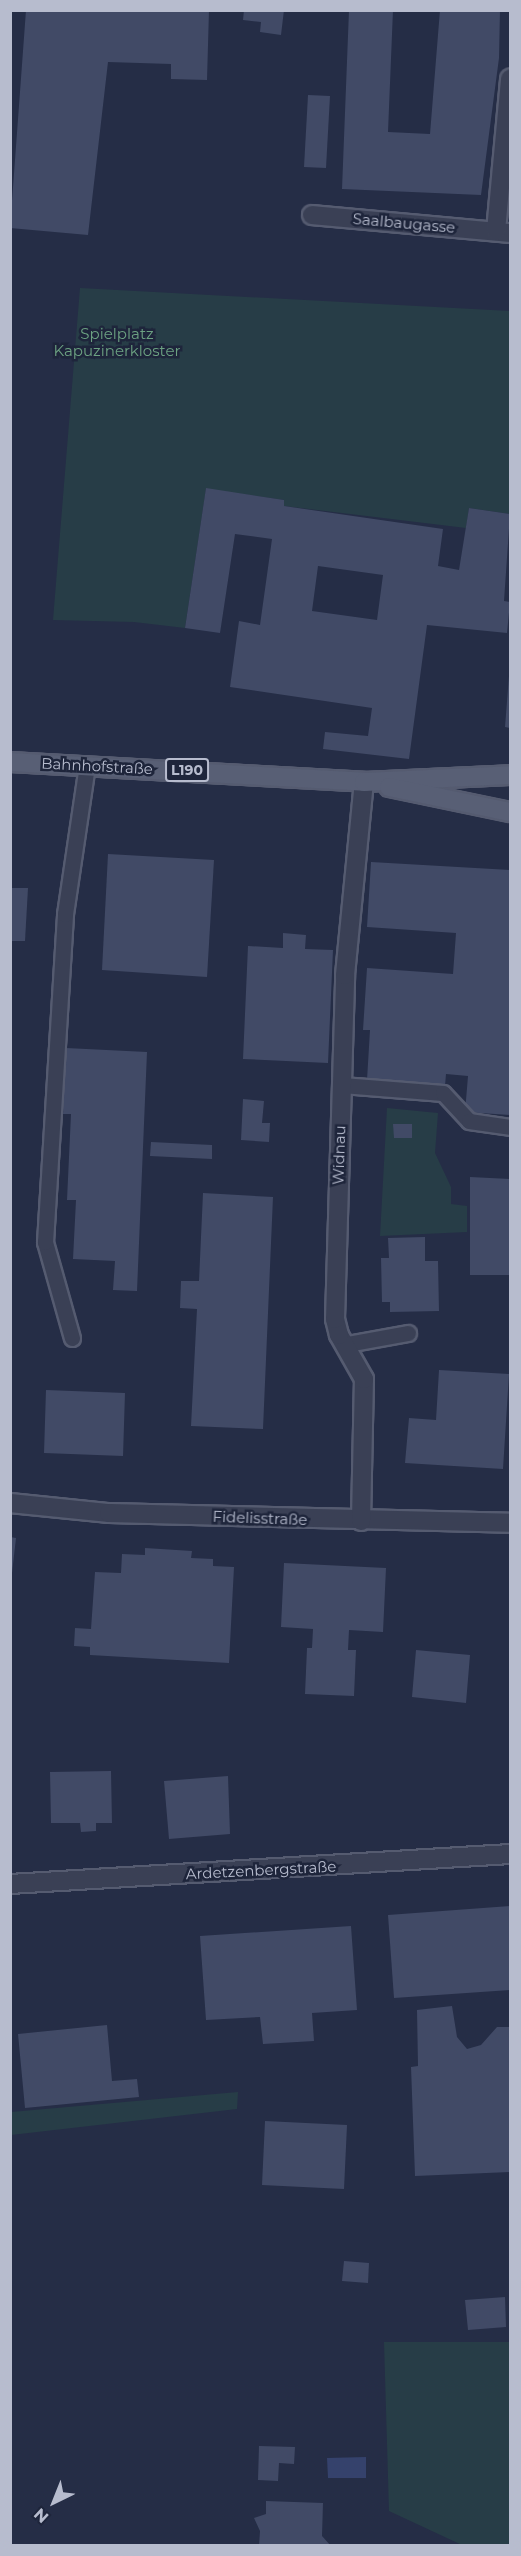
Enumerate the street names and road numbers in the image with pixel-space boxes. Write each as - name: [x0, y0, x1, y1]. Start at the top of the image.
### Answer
- street label: Saalbaugasse: [352, 210, 456, 236]
- street label: Bahnhofstraße: [41, 754, 153, 778]
- road number: L190: [164, 759, 210, 781]
- street label: Widnau: [329, 1125, 349, 1185]
- street label: Fidelisstraße: [212, 1507, 308, 1529]
- street label: Ardetzenbergstraße: [185, 1857, 337, 1883]

